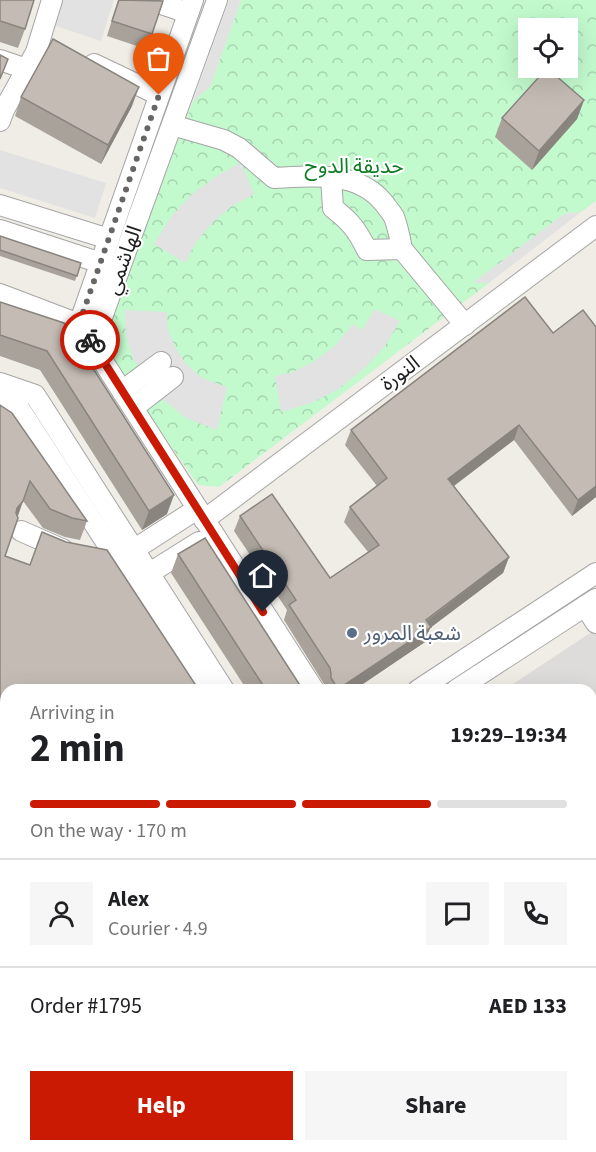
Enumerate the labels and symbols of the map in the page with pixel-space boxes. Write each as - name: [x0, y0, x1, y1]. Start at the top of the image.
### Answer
- pin: [133, 33, 184, 95]
- park label: حديقة الدوح: [304, 151, 404, 181]
- street label: الهاشمي: [97, 221, 150, 299]
- courier: [60, 310, 120, 370]
- street label: النورة: [374, 348, 426, 398]
- pin: [237, 550, 288, 612]
- place label: شعبة المرور: [363, 618, 461, 648]
- marker: شعبة المرور: [345, 626, 359, 640]

